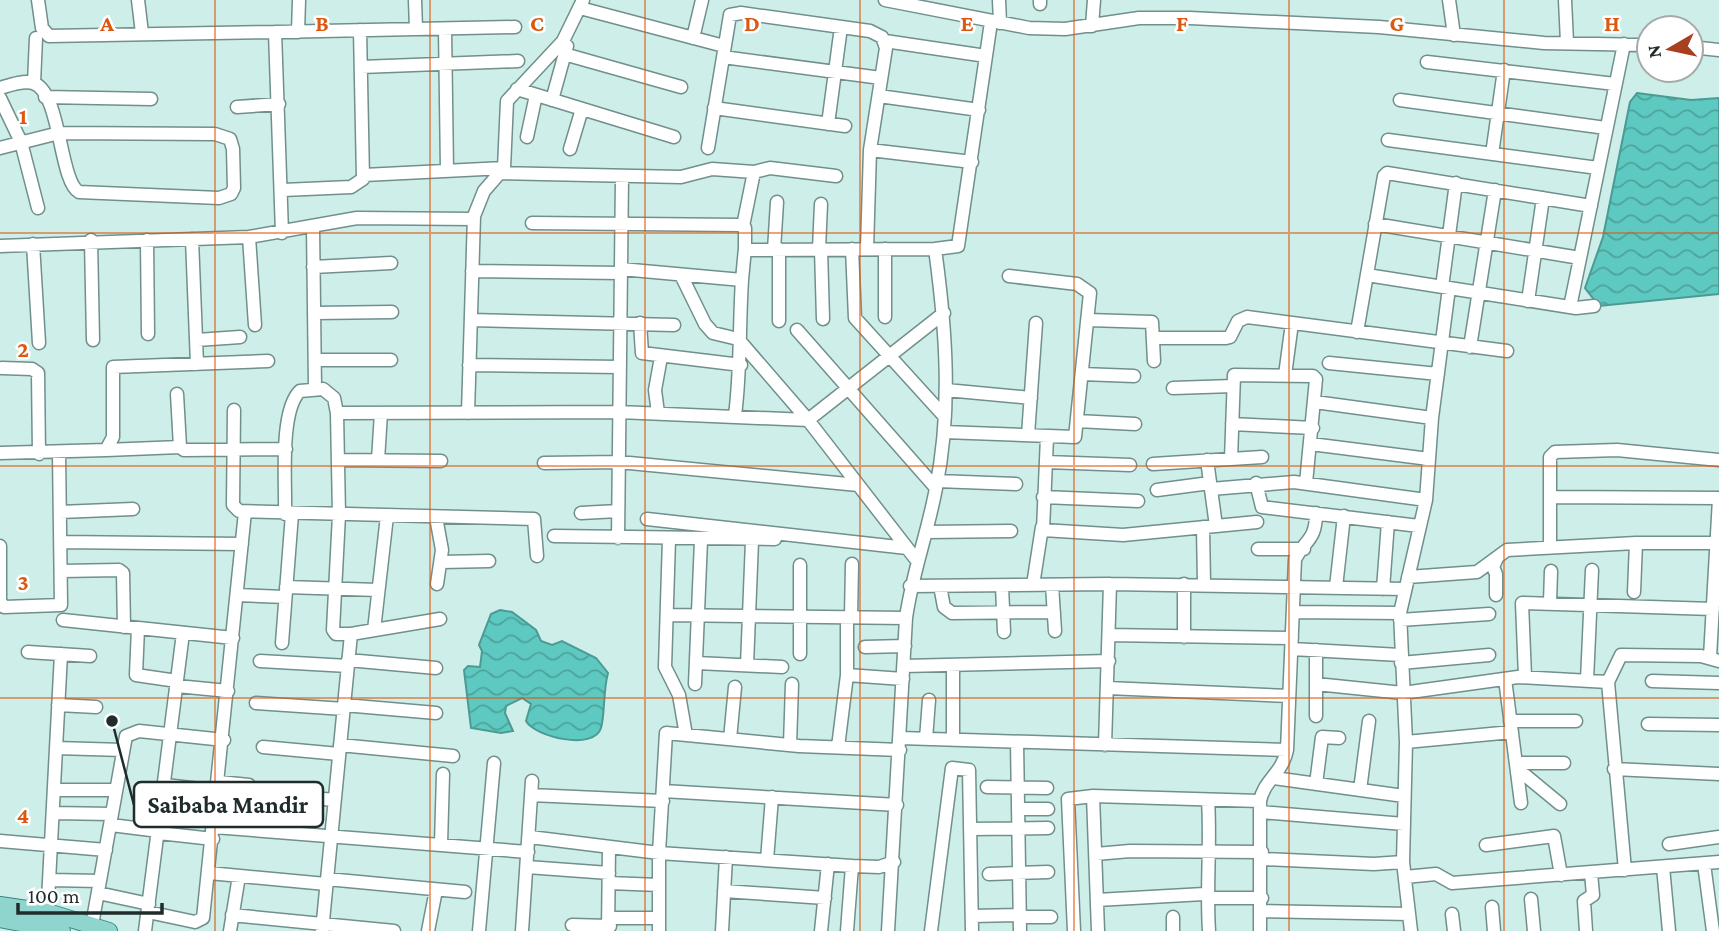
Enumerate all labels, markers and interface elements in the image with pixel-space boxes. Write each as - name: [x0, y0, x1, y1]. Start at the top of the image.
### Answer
- text: A: [99, 10, 114, 36]
- text: B: [315, 10, 329, 36]
- text: C: [530, 10, 544, 36]
- text: D: [744, 10, 760, 36]
- text: E: [960, 10, 974, 36]
- text: F: [1176, 10, 1188, 36]
- text: G: [1390, 10, 1405, 36]
- text: H: [1604, 10, 1620, 36]
- north arrow: [1635, 14, 1705, 84]
- text: N: [1642, 43, 1665, 60]
- text: 1: [19, 103, 28, 129]
- text: 2: [17, 336, 29, 362]
- text: 3: [17, 569, 29, 595]
- callout: Saibaba Mandir: [134, 782, 323, 827]
- text: Saibaba Mandir: [148, 791, 309, 818]
- text: 4: [17, 802, 29, 828]
- scale bar: [18, 872, 161, 916]
- text: 100 m: [28, 884, 80, 908]

